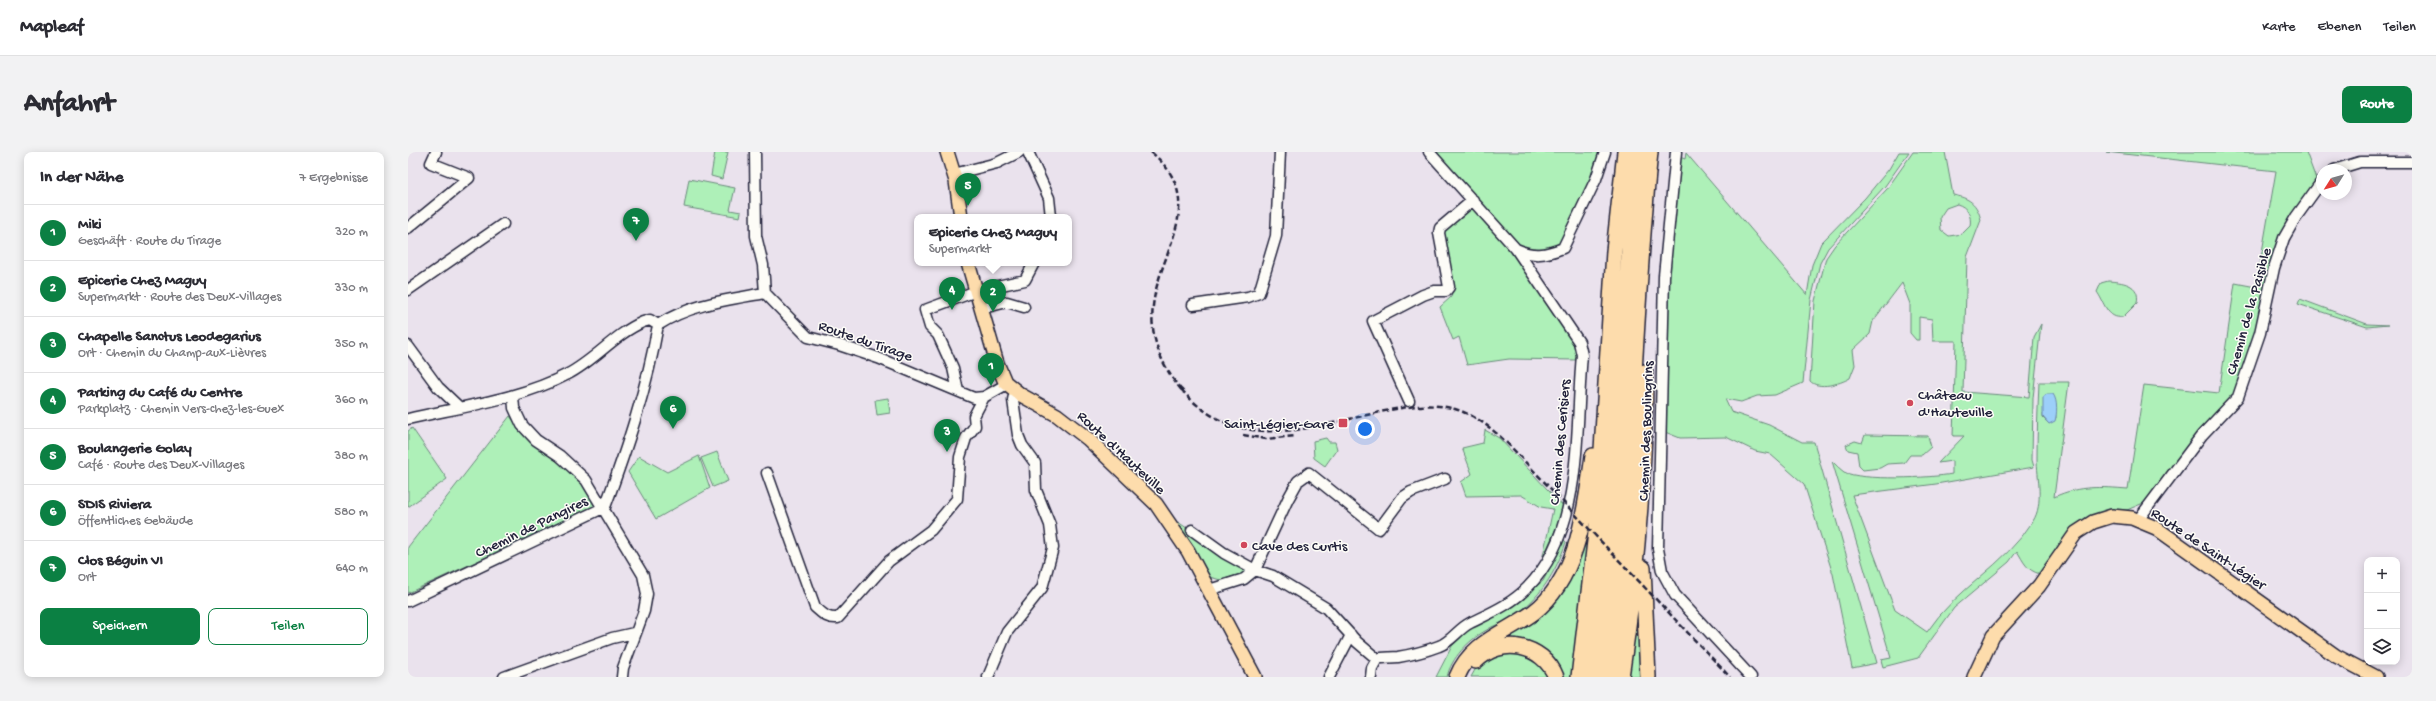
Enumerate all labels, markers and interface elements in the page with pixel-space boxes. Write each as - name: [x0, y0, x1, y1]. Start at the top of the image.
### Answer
- text: Mapleaf: [20, 16, 83, 39]
- text: Karte: [2262, 19, 2296, 36]
- text: Ebenen: [2318, 19, 2361, 36]
- text: Teilen: [2383, 19, 2416, 36]
- button: Route: [2342, 86, 2412, 123]
- text: Anfahrt: [24, 88, 114, 121]
- north arrow: [2316, 164, 2352, 200]
- text: In der Nähe: [40, 168, 123, 188]
- text: 7 Ergebnisse: [299, 171, 368, 186]
- pin: 5: [955, 173, 981, 206]
- pin: 7: [623, 208, 649, 241]
- popup: [914, 214, 1072, 266]
- text: Miki: [78, 216, 102, 234]
- text: Epicerie Chez Maguy: [929, 224, 1057, 242]
- text: 1: [50, 225, 56, 240]
- text: 320 m: [335, 225, 368, 240]
- text: Geschäft · Route du Tirage: [78, 234, 221, 249]
- text: Supermarkt: [929, 242, 991, 257]
- street label: Chemin de la Paisible: [2223, 246, 2277, 377]
- text: Epicerie Chez Maguy: [78, 272, 206, 290]
- pin: 4: [939, 277, 965, 310]
- pin: 2: [980, 279, 1006, 312]
- text: 2: [50, 281, 56, 296]
- text: 330 m: [335, 281, 368, 296]
- text: Supermarkt · Route des Deux-Villages: [78, 290, 281, 305]
- street label: Route du Tirage: [816, 317, 915, 367]
- text: Chapelle Sanctus Leodegarius: [78, 328, 261, 346]
- text: 3: [50, 337, 56, 352]
- text: 350 m: [335, 337, 368, 352]
- text: Ort · Chemin du Champ-aux-Lièvres: [78, 346, 266, 361]
- pin: 1: [978, 353, 1004, 386]
- street label: Chemin des Boulingrins: [1636, 360, 1658, 501]
- street label: Chemin des Cerisiers: [1547, 378, 1575, 506]
- text: Parking du Café du Centre: [78, 384, 242, 402]
- place label: Château d'Hauteville: [1918, 387, 1993, 422]
- text: 4: [50, 393, 56, 408]
- text: 360 m: [335, 393, 368, 408]
- pin: 6: [660, 396, 686, 429]
- marker: Château d'Hauteville: [1905, 398, 1915, 408]
- text: Parkplatz · Chemin Vers-chez-les-Guex: [78, 402, 284, 417]
- street label: Route d'Hauteville: [1073, 408, 1169, 499]
- place label: Saint-Légier-Gare: [1224, 416, 1334, 434]
- marker: Saint-Légier-Gare: [1337, 417, 1349, 429]
- pin: 3: [934, 419, 960, 452]
- your location: [1355, 419, 1375, 439]
- text: Boulangerie Golay: [78, 440, 192, 458]
- text: 5: [50, 449, 56, 464]
- text: 380 m: [334, 449, 368, 464]
- text: Café · Route des Deux-Villages: [78, 458, 244, 473]
- street label: Chemin de Pangires: [473, 493, 591, 563]
- text: SDIS Riviera: [78, 496, 151, 514]
- text: 6: [50, 505, 56, 520]
- text: 580 m: [334, 505, 368, 520]
- street label: Route de Saint-Légier: [2147, 505, 2270, 596]
- text: Öffentliches Gebäude: [78, 514, 193, 529]
- place label: Cave des Curtis: [1252, 538, 1348, 556]
- marker: Cave des Curtis: [1239, 540, 1249, 550]
- text: Clos Béguin VI: [78, 552, 163, 570]
- map controls: [2364, 557, 2400, 665]
- button: +: [2364, 557, 2400, 593]
- text: 7: [50, 561, 56, 576]
- text: 640 m: [336, 561, 368, 576]
- text: Ort: [78, 570, 96, 585]
- button: −: [2364, 593, 2400, 629]
- button: Speichern: [40, 608, 200, 645]
- button: Teilen: [208, 608, 368, 645]
- button: layers: [2364, 629, 2400, 665]

